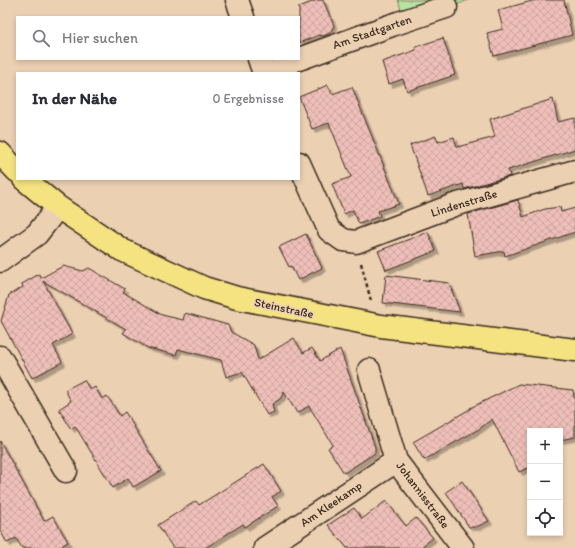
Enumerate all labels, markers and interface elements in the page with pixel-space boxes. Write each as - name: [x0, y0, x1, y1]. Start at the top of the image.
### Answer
- street label: Am Stadtgarten: [331, 12, 414, 52]
- search box: [16, 16, 300, 60]
- icon: search: [30, 27, 52, 49]
- text: Hier suchen: [62, 29, 138, 47]
- text: In der Nähe: [32, 88, 117, 108]
- text: 0 Ergebnisse: [213, 91, 284, 106]
- street label: Lindenstraße: [429, 186, 499, 220]
- street label: Steinstraße: [253, 295, 315, 321]
- map controls: [527, 428, 563, 536]
- button: +: [527, 428, 563, 464]
- street label: Johannisstraße: [393, 459, 453, 531]
- button: −: [527, 464, 563, 500]
- street label: Am Kleekamp: [297, 478, 365, 530]
- button: locate: [527, 500, 563, 536]

